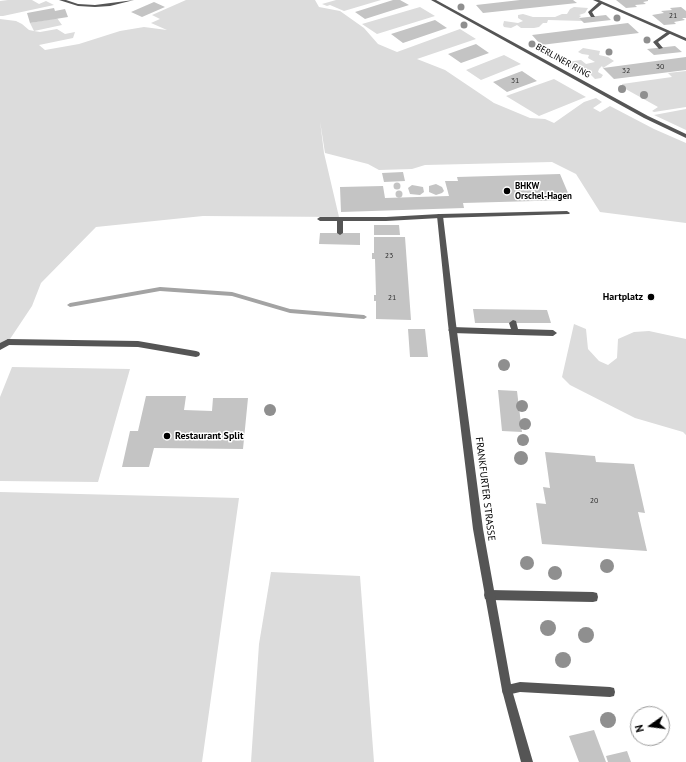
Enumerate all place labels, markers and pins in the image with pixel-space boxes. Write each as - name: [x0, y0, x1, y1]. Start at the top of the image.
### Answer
- place label: BHKW Orschel-Hagen: [515, 181, 572, 202]
- marker: BHKW Orschel-Hagen: [502, 186, 512, 196]
- place label: Hartplatz: [603, 291, 643, 303]
- marker: Hartplatz: [646, 292, 656, 302]
- place label: Restaurant Split: [175, 430, 243, 442]
- marker: Restaurant Split: [162, 431, 172, 441]

